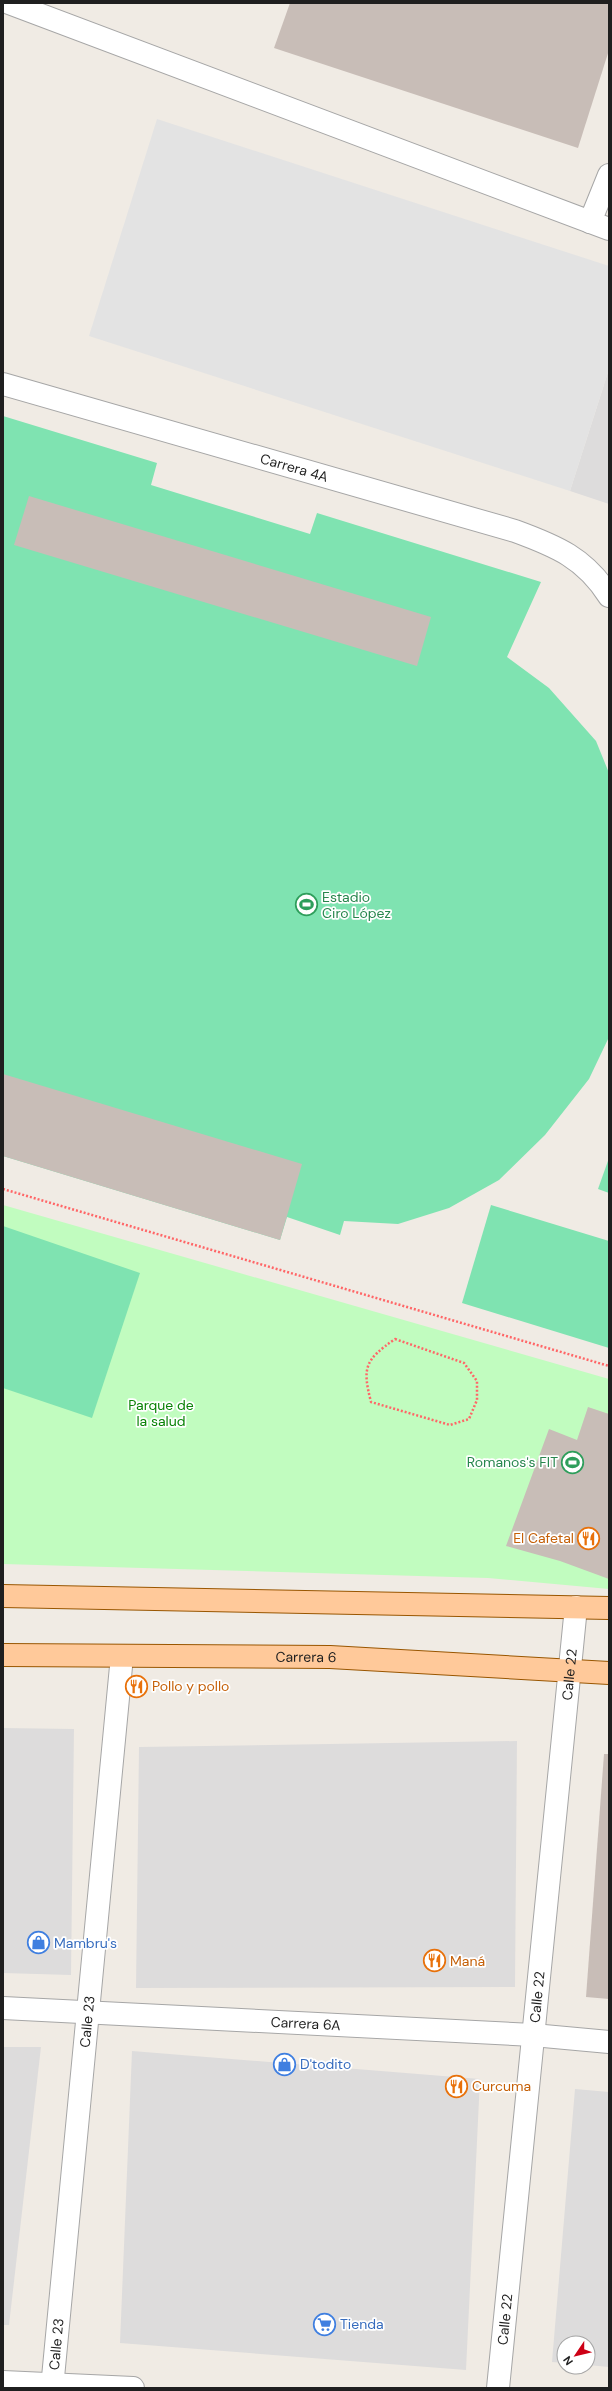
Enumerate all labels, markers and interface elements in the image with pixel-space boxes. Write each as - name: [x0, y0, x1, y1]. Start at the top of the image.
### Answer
- street label: Carrera 4A: [258, 449, 330, 486]
- place label: Estadio Ciro López: [322, 888, 391, 922]
- sports icon: Estadio Ciro López: [293, 892, 319, 918]
- park label: Parque de la salud: [128, 1396, 194, 1430]
- sports icon: Romanos's FIT: [560, 1449, 586, 1475]
- place label: Romanos's FIT: [467, 1453, 558, 1471]
- restaurant icon: El Cafetal: [576, 1525, 602, 1551]
- place label: El Cafetal: [513, 1529, 574, 1547]
- street label: Carrera 6: [275, 1648, 337, 1666]
- street label: Calle 22: [558, 1648, 581, 1701]
- restaurant icon: Pollo y pollo: [123, 1673, 149, 1699]
- place label: Pollo y pollo: [152, 1677, 229, 1695]
- shop icon: Mambru's: [25, 1930, 51, 1956]
- place label: Mambru's: [54, 1934, 117, 1952]
- restaurant icon: Maná: [421, 1948, 447, 1974]
- place label: Maná: [450, 1952, 485, 1970]
- street label: Calle 22: [526, 1970, 549, 2024]
- street label: Calle 23: [76, 1995, 98, 2048]
- street label: Carrera 6A: [270, 2013, 341, 2034]
- shop icon: D'todito: [272, 2051, 298, 2077]
- place label: D'todito: [300, 2055, 351, 2073]
- restaurant icon: Curcuma: [444, 2073, 470, 2099]
- place label: Curcuma: [472, 2077, 531, 2095]
- street label: Calle 22: [493, 2293, 516, 2346]
- supermarket icon: Tienda: [311, 2311, 337, 2337]
- place label: Tienda: [340, 2315, 384, 2333]
- street label: Calle 23: [45, 2317, 68, 2371]
- north arrow: [556, 2335, 596, 2375]
- text: N: [560, 2353, 576, 2368]

